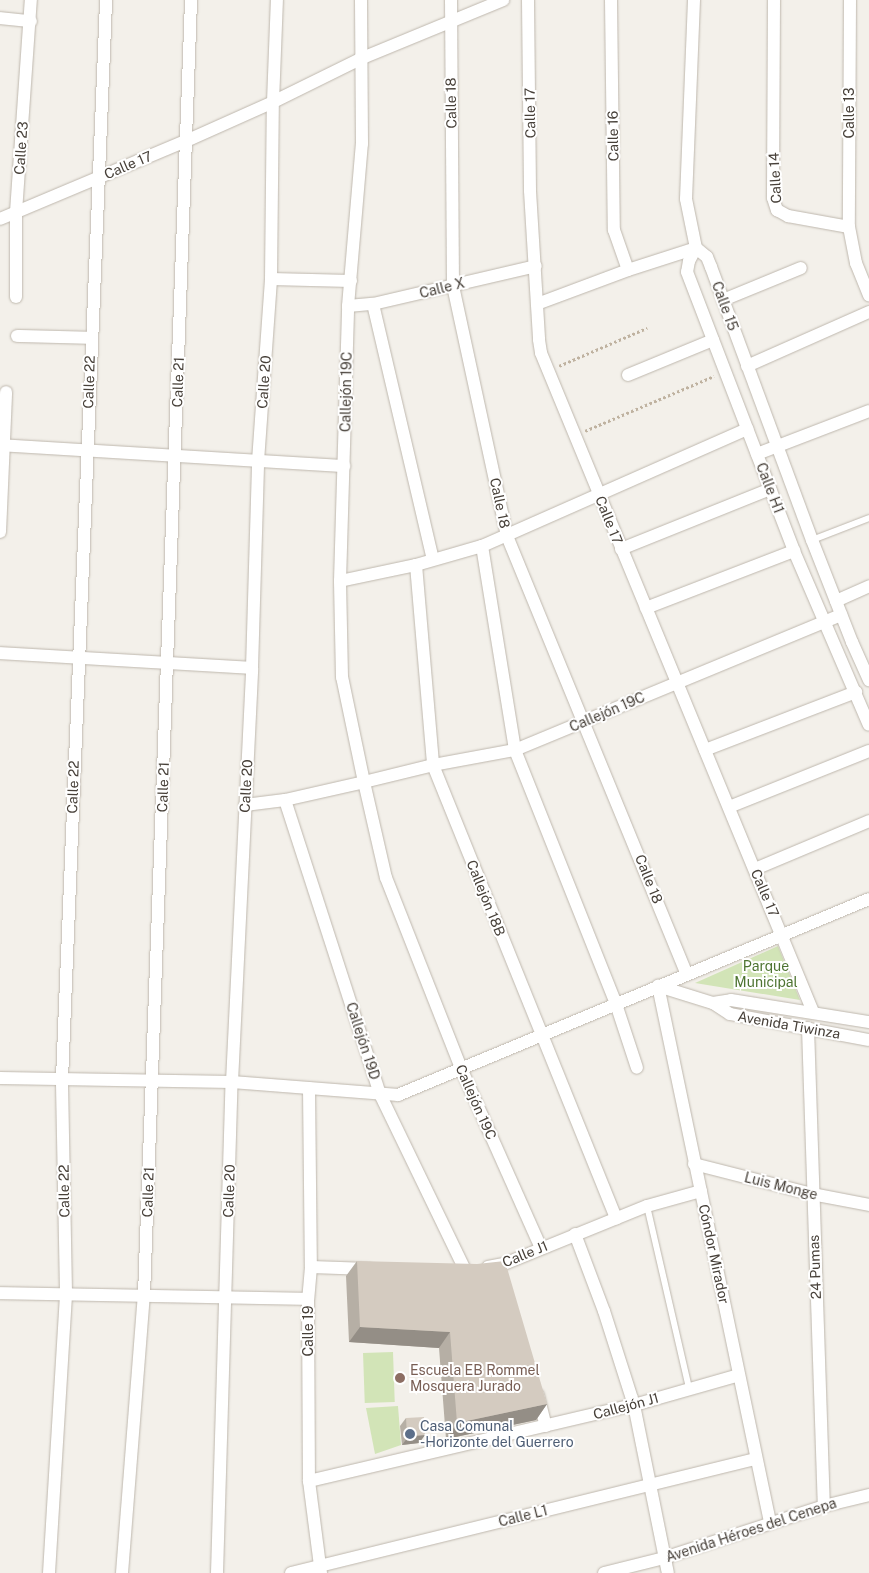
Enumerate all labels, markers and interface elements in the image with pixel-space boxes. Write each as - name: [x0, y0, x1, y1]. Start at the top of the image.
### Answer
- street label: Calle 18: [442, 77, 460, 129]
- street label: Calle 13: [841, 87, 857, 139]
- street label: Calle 17: [521, 88, 539, 138]
- street label: Calle 16: [604, 110, 622, 162]
- street label: Calle 23: [11, 121, 31, 175]
- street label: Calle 17: [101, 147, 155, 183]
- street label: Calle 14: [765, 152, 785, 204]
- street label: Calle X: [418, 274, 466, 302]
- street label: Calle 15: [708, 279, 742, 333]
- street label: Callejón 19C: [337, 352, 355, 432]
- street label: Calle 22: [80, 355, 98, 409]
- street label: Calle 20: [254, 355, 274, 409]
- street label: Calle 21: [169, 356, 187, 408]
- street label: Calle H1: [753, 460, 787, 516]
- street label: Calle 18: [486, 476, 514, 530]
- street label: Calle 17: [592, 493, 626, 547]
- street label: Callejón 19C: [567, 689, 647, 735]
- street label: Calle 20: [236, 759, 256, 813]
- street label: Calle 22: [64, 760, 82, 814]
- street label: Calle 21: [154, 761, 172, 813]
- street label: Calle 18: [632, 852, 666, 906]
- street label: Callejón 18B: [463, 858, 509, 938]
- street label: Calle 17: [747, 866, 783, 920]
- park label: Parque Municipal: [734, 958, 798, 990]
- street label: Callejón 19D: [343, 1000, 383, 1082]
- street label: Avenida Tiwinza: [736, 1008, 842, 1042]
- street label: Callejón 19C: [452, 1062, 500, 1142]
- street label: Calle 22: [55, 1164, 73, 1218]
- street label: Calle 20: [220, 1164, 238, 1218]
- street label: Calle 21: [139, 1166, 157, 1218]
- street label: Luis Monge: [743, 1169, 819, 1203]
- street label: Cóndor Mirador: [695, 1203, 733, 1305]
- street label: 24 Pumas: [805, 1234, 825, 1300]
- street label: Calle J1: [500, 1237, 550, 1271]
- street label: Calle 19: [300, 1306, 316, 1356]
- place label: Escuela EB Rommel Mosquera Jurado: [410, 1362, 540, 1394]
- marker: Escuela EB Rommel Mosquera Jurado: [394, 1372, 406, 1384]
- street label: Callejón J1: [591, 1389, 661, 1423]
- place label: Casa Comunal -Horizonte del Guerrero: [420, 1418, 574, 1450]
- marker: Casa Comunal -Horizonte del Guerrero: [404, 1428, 416, 1440]
- street label: Avenida Héroes del Cenepa: [663, 1494, 839, 1566]
- street label: Calle L1: [497, 1502, 549, 1530]

